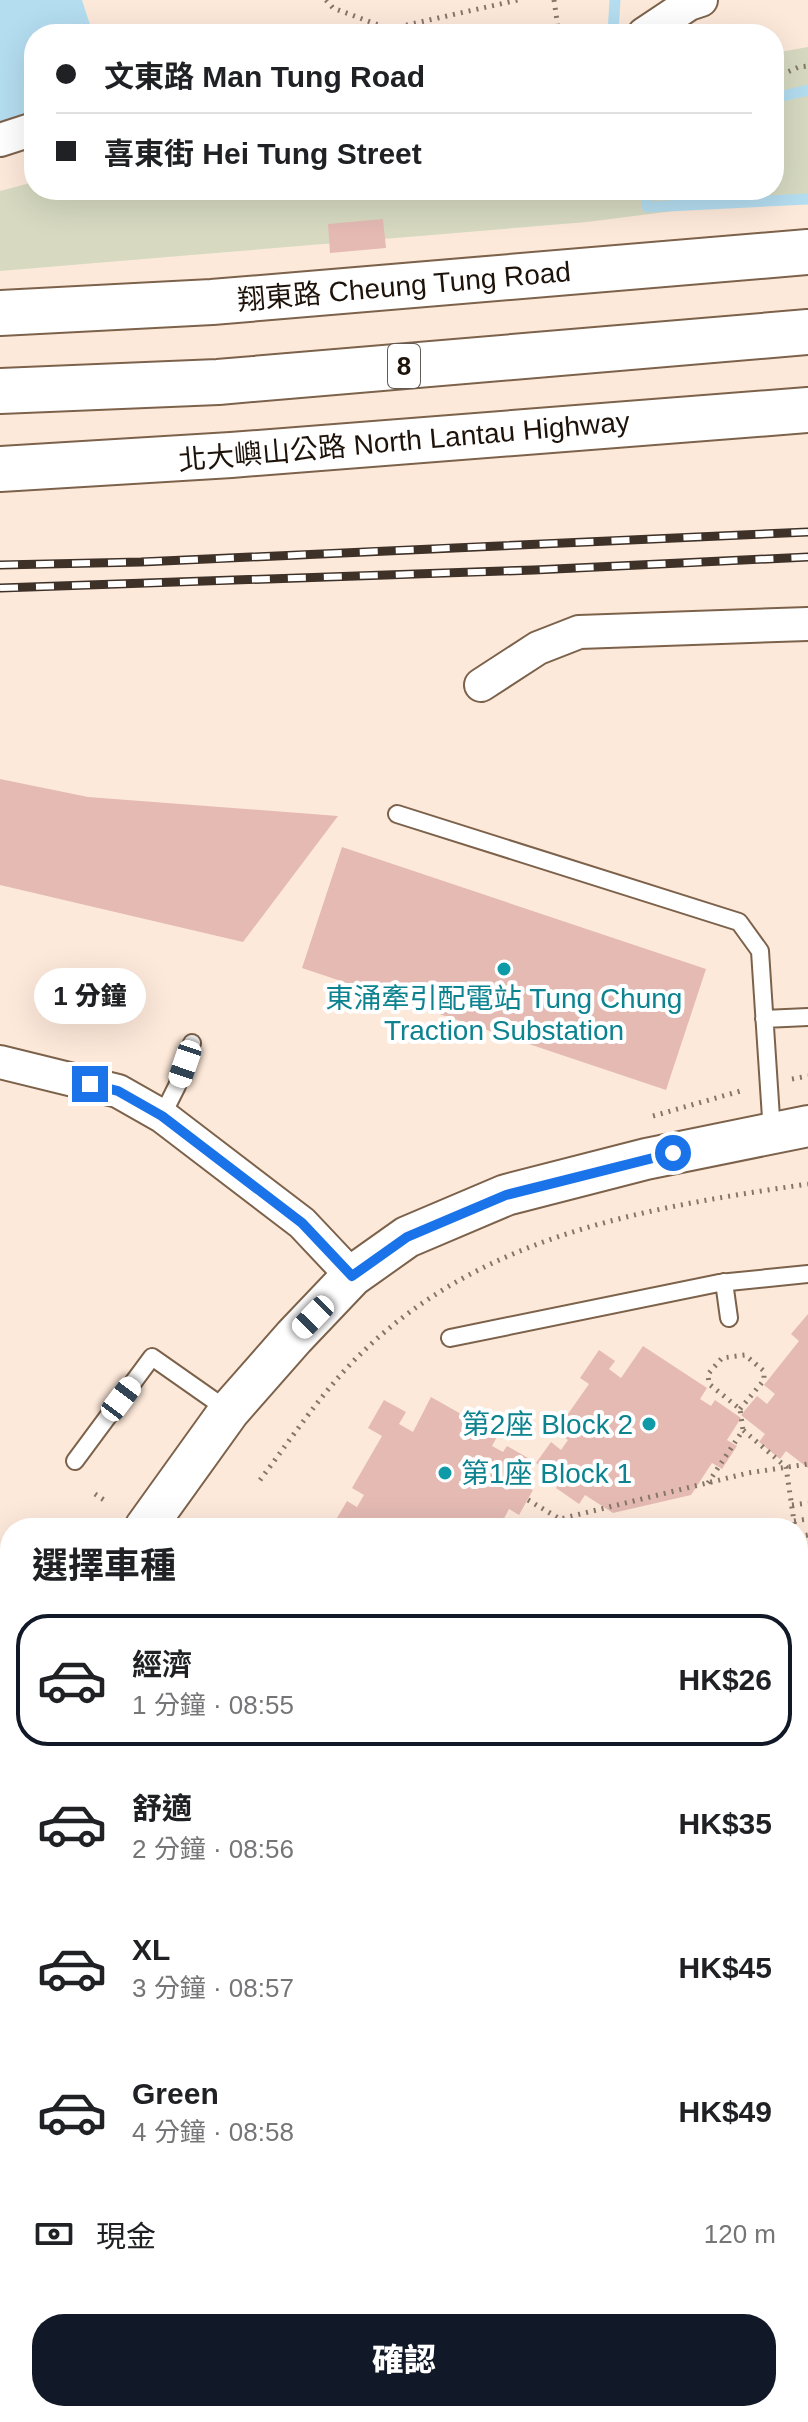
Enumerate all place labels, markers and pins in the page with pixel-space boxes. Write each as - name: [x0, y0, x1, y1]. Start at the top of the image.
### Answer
- marker: 東涌牽引配電站 Tung Chung Traction Substation: [495, 960, 513, 978]
- place label: 東涌牽引配電站 Tung Chung Traction Substation: [326, 983, 682, 1046]
- place label: 第2座 Block 2: [462, 1409, 633, 1440]
- marker: 第2座 Block 2: [640, 1415, 658, 1433]
- place label: 第1座 Block 1: [461, 1458, 632, 1489]
- marker: 第1座 Block 1: [436, 1464, 454, 1482]

